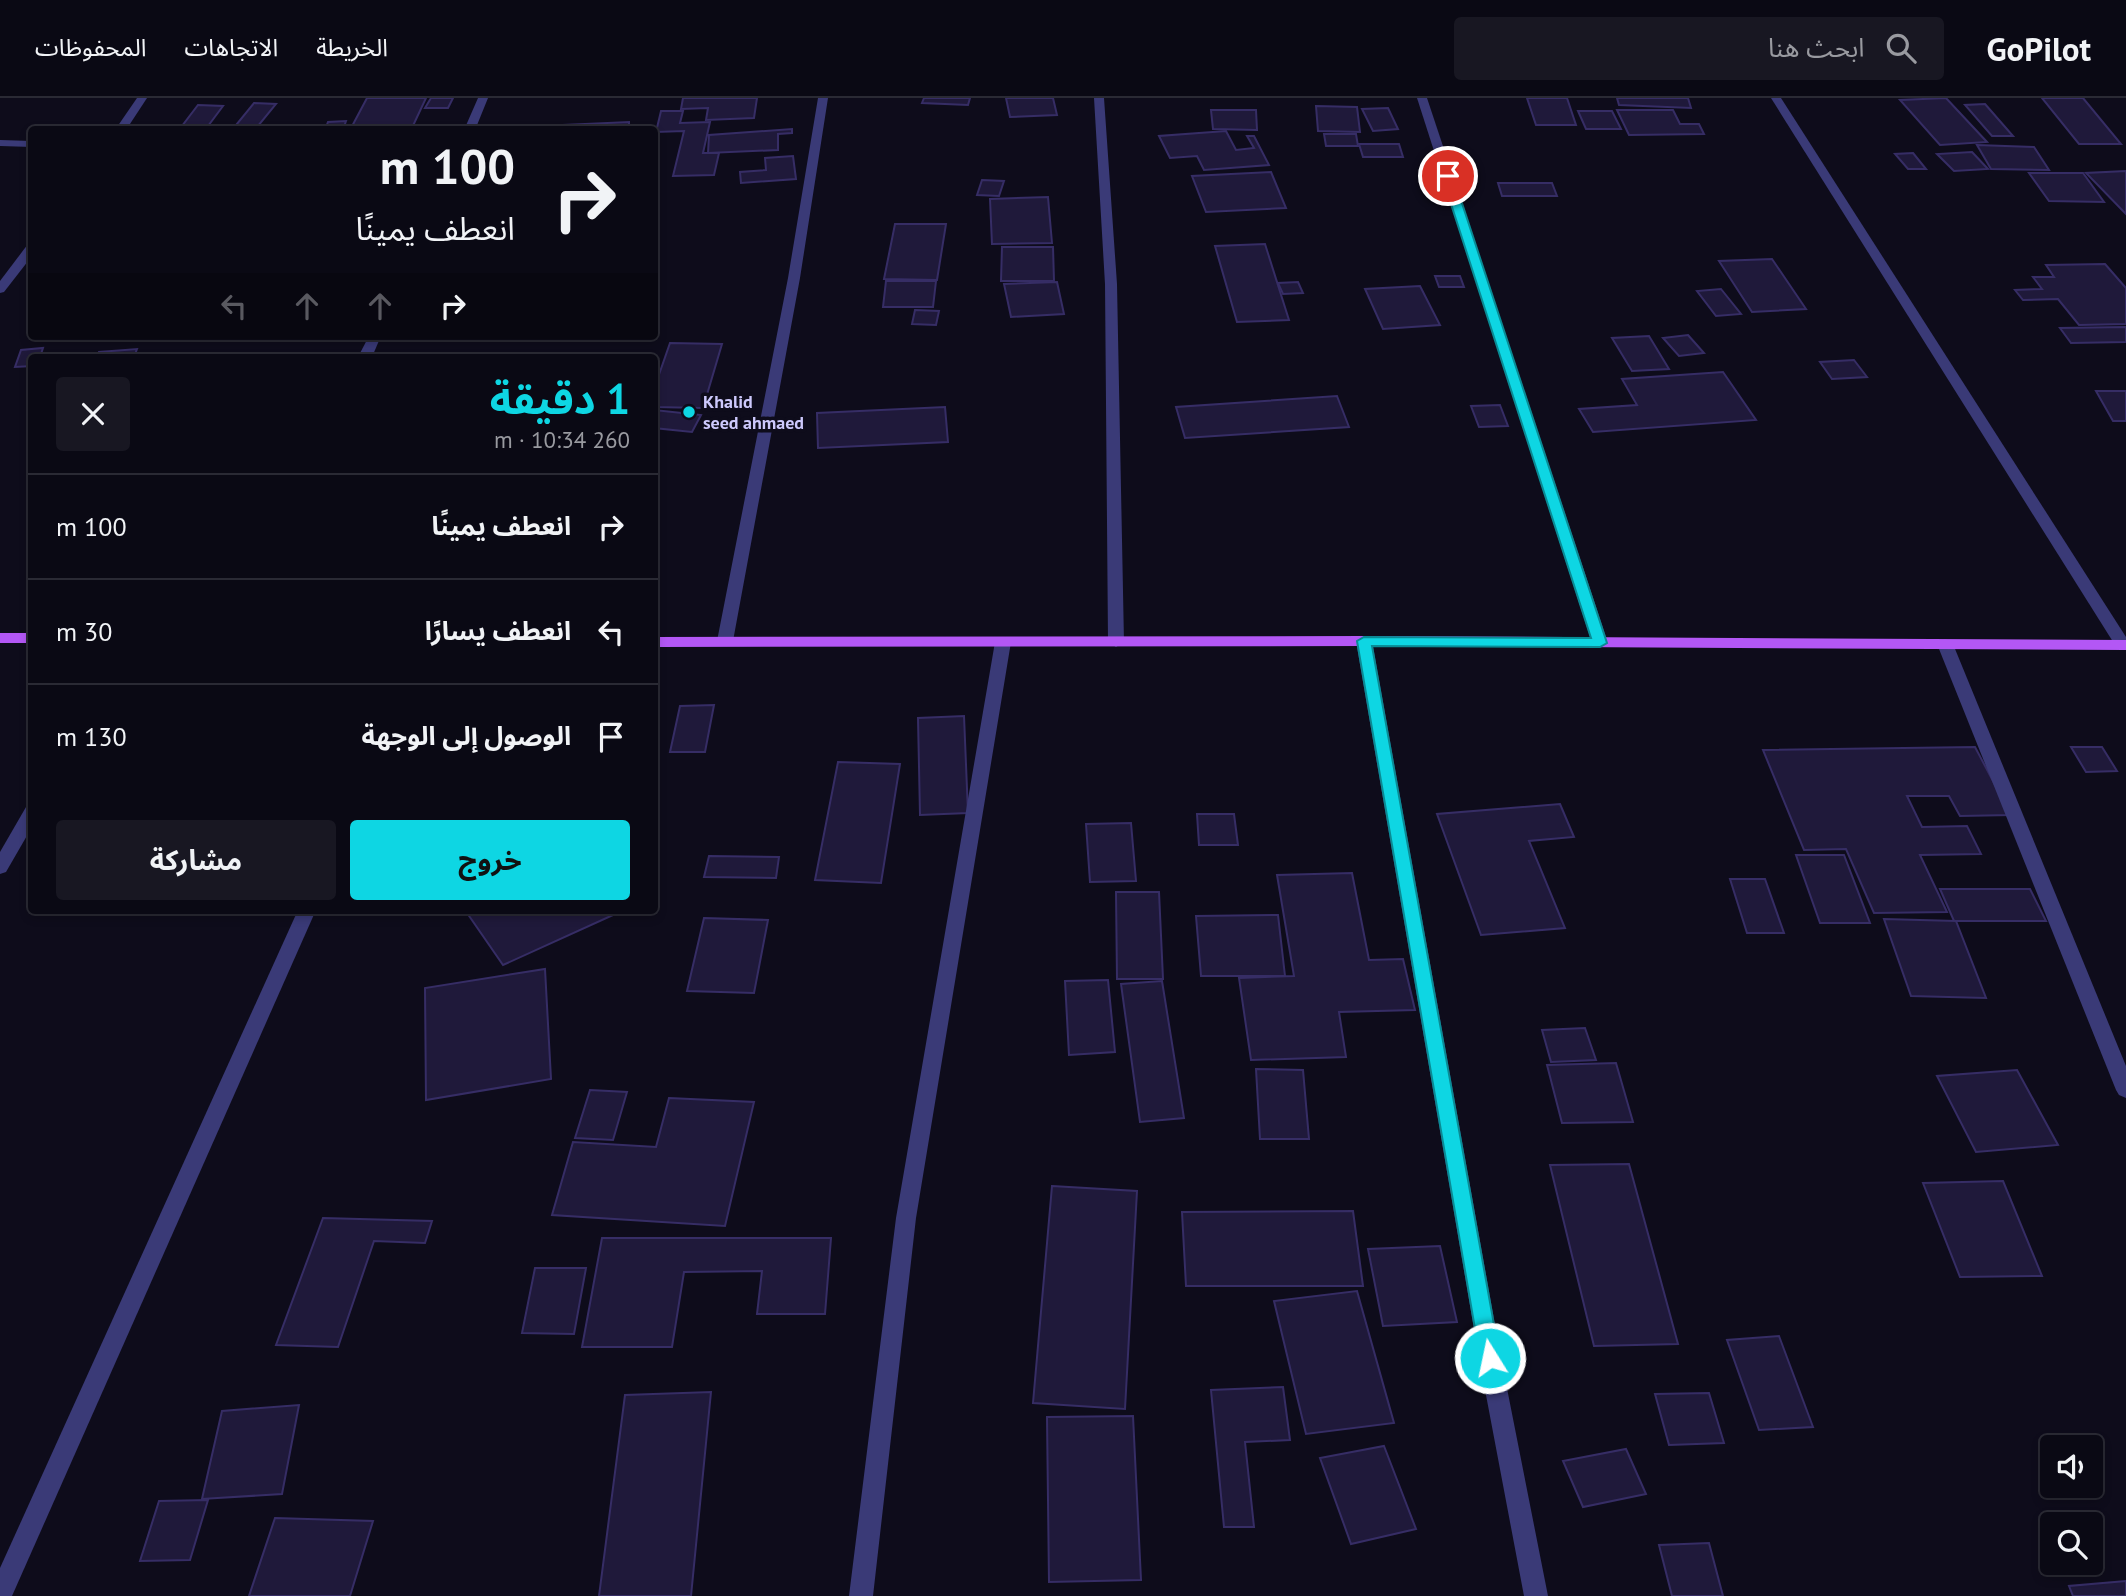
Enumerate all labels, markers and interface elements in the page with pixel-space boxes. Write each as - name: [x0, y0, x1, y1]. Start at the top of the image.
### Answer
- search box: [1454, 17, 1944, 80]
- text: GoPilot: [1986, 27, 2091, 70]
- icon: search: [1882, 29, 1920, 67]
- text: ابحث هنا: [1768, 31, 1864, 64]
- text: المحفوظات: [35, 32, 146, 63]
- text: الاتجاهات: [184, 32, 278, 63]
- text: الخريطة: [316, 32, 388, 63]
- text: 100 m: [380, 134, 515, 198]
- pin: [1418, 146, 1478, 206]
- icon: right: [539, 154, 630, 245]
- icon: arrive: [1429, 157, 1467, 195]
- text: انعطف يمينًا: [355, 207, 515, 249]
- icon: left: [215, 287, 253, 325]
- icon: ahead: [288, 287, 326, 325]
- icon: ahead: [361, 287, 399, 325]
- icon: right: [434, 287, 472, 325]
- text: 1 دقيقة: [490, 371, 630, 426]
- button: close: [56, 377, 130, 451]
- place label: Khalid seed ahmaed: [703, 390, 804, 434]
- marker: Khalid seed ahmaed: [681, 404, 697, 420]
- text: 260 m · 10:34: [494, 425, 630, 454]
- icon: right: [592, 508, 630, 546]
- text: انعطف يمينًا: [431, 509, 571, 542]
- text: 100 m: [56, 510, 127, 543]
- icon: left: [592, 613, 630, 651]
- text: انعطف يسارًا: [425, 614, 571, 647]
- text: 30 m: [56, 615, 112, 648]
- icon: arrive: [592, 718, 630, 756]
- text: الوصول إلى الوجهة: [362, 719, 571, 752]
- text: 130 m: [56, 720, 127, 753]
- button: مشاركة: [56, 820, 336, 900]
- button: خروج: [350, 820, 630, 900]
- position arrow: [1453, 1321, 1527, 1395]
- map controls: [2040, 1435, 2103, 1575]
- button: sound: [2040, 1435, 2103, 1498]
- button: search: [2040, 1512, 2103, 1575]

